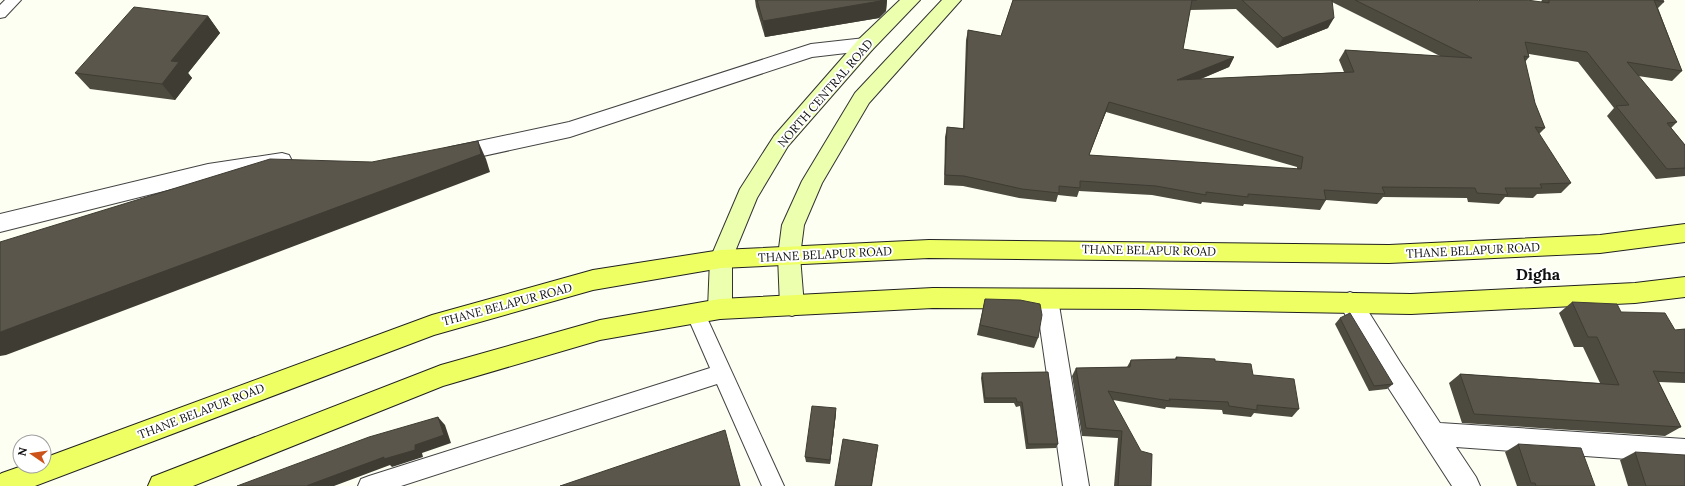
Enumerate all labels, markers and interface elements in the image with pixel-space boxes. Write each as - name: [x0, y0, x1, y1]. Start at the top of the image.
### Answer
- street label: NORTH CENTRAL ROAD: [774, 36, 876, 150]
- street label: THANE BELAPUR ROAD: [1406, 239, 1540, 261]
- street label: THANE BELAPUR ROAD: [1082, 241, 1216, 259]
- street label: THANE BELAPUR ROAD: [758, 243, 892, 265]
- district label: Digha: [1516, 264, 1561, 284]
- street label: THANE BELAPUR ROAD: [440, 279, 574, 329]
- street label: THANE BELAPUR ROAD: [136, 380, 266, 442]
- north arrow: [12, 434, 52, 474]
- text: N: [14, 446, 30, 457]

